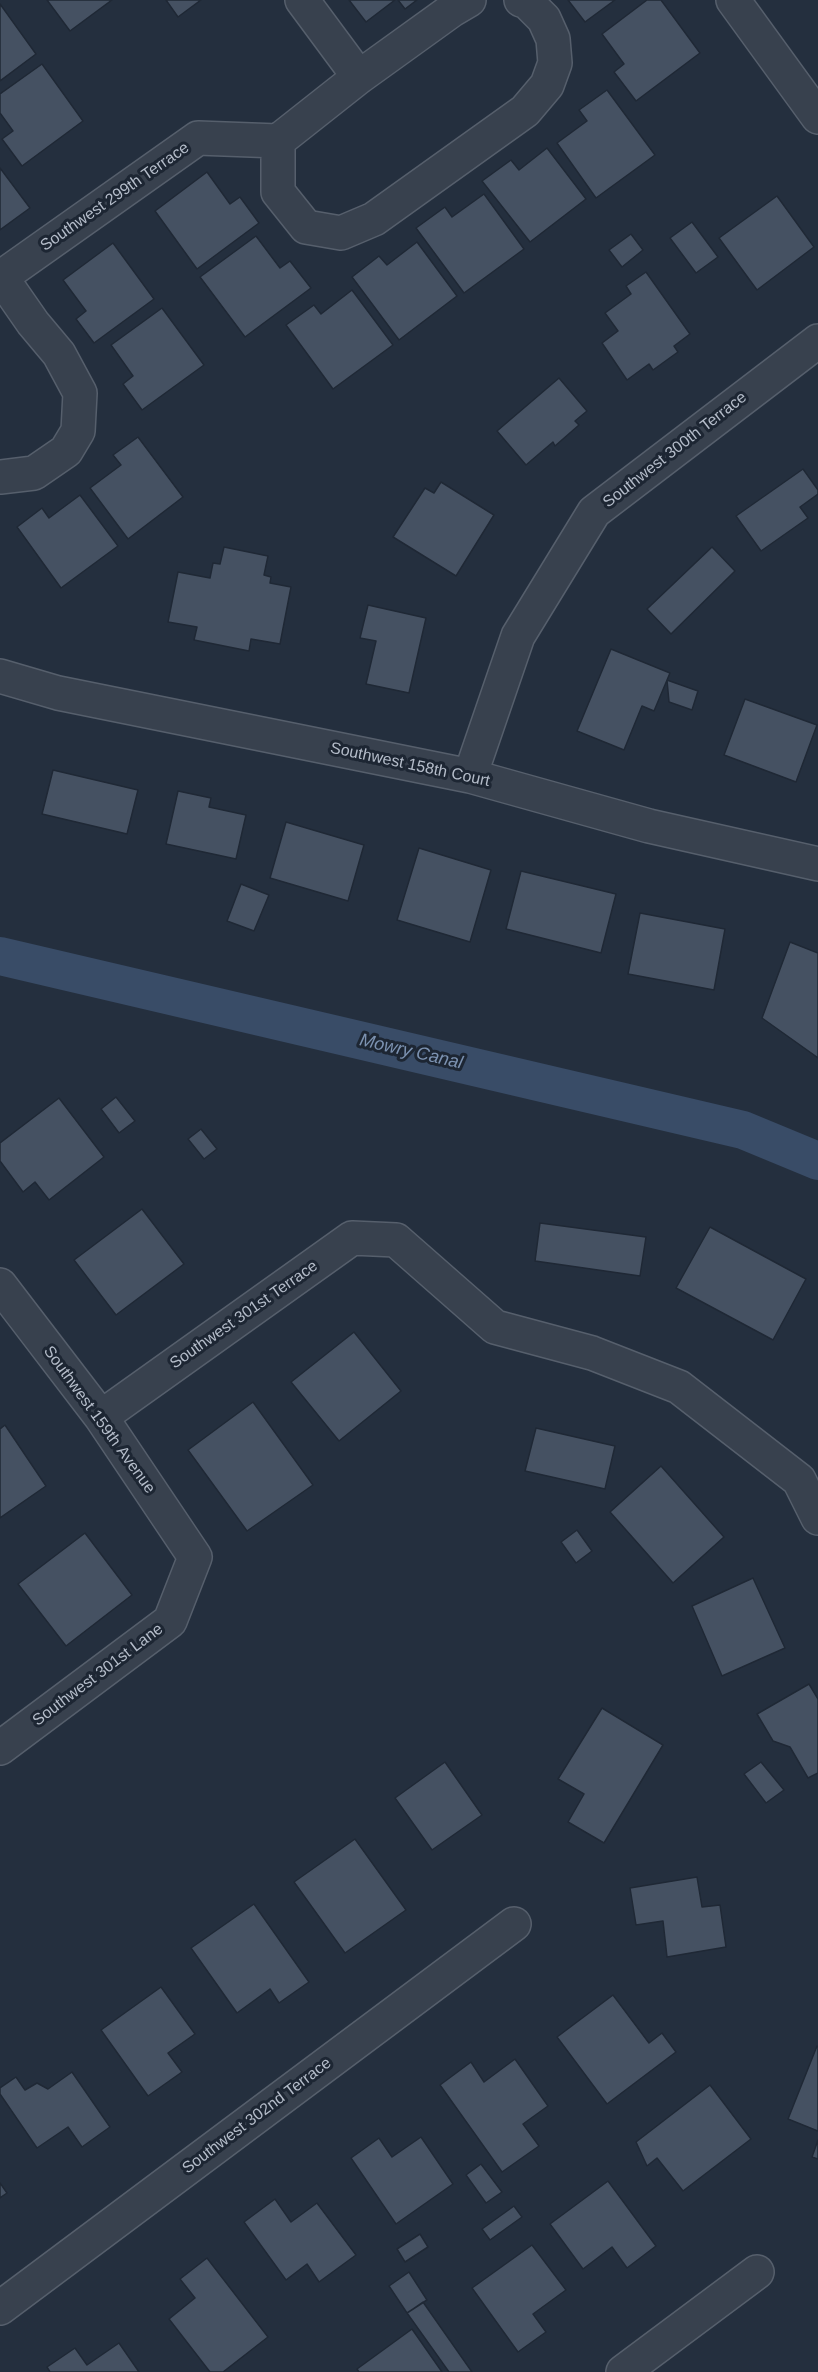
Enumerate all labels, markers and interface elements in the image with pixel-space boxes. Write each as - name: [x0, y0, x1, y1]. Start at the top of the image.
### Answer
- street label: Southwest 299th Terrace: [37, 138, 193, 256]
- street label: Southwest 300th Terrace: [599, 388, 751, 512]
- street label: Southwest 158th Court: [328, 739, 492, 791]
- water label: Mowry Canal: [357, 1030, 465, 1074]
- street label: Southwest 301st Terrace: [166, 1257, 322, 1373]
- street label: Southwest 159th Avenue: [39, 1343, 159, 1497]
- street label: Southwest 301st Lane: [29, 1620, 167, 1730]
- street label: Southwest 302nd Terrace: [179, 2054, 335, 2178]

